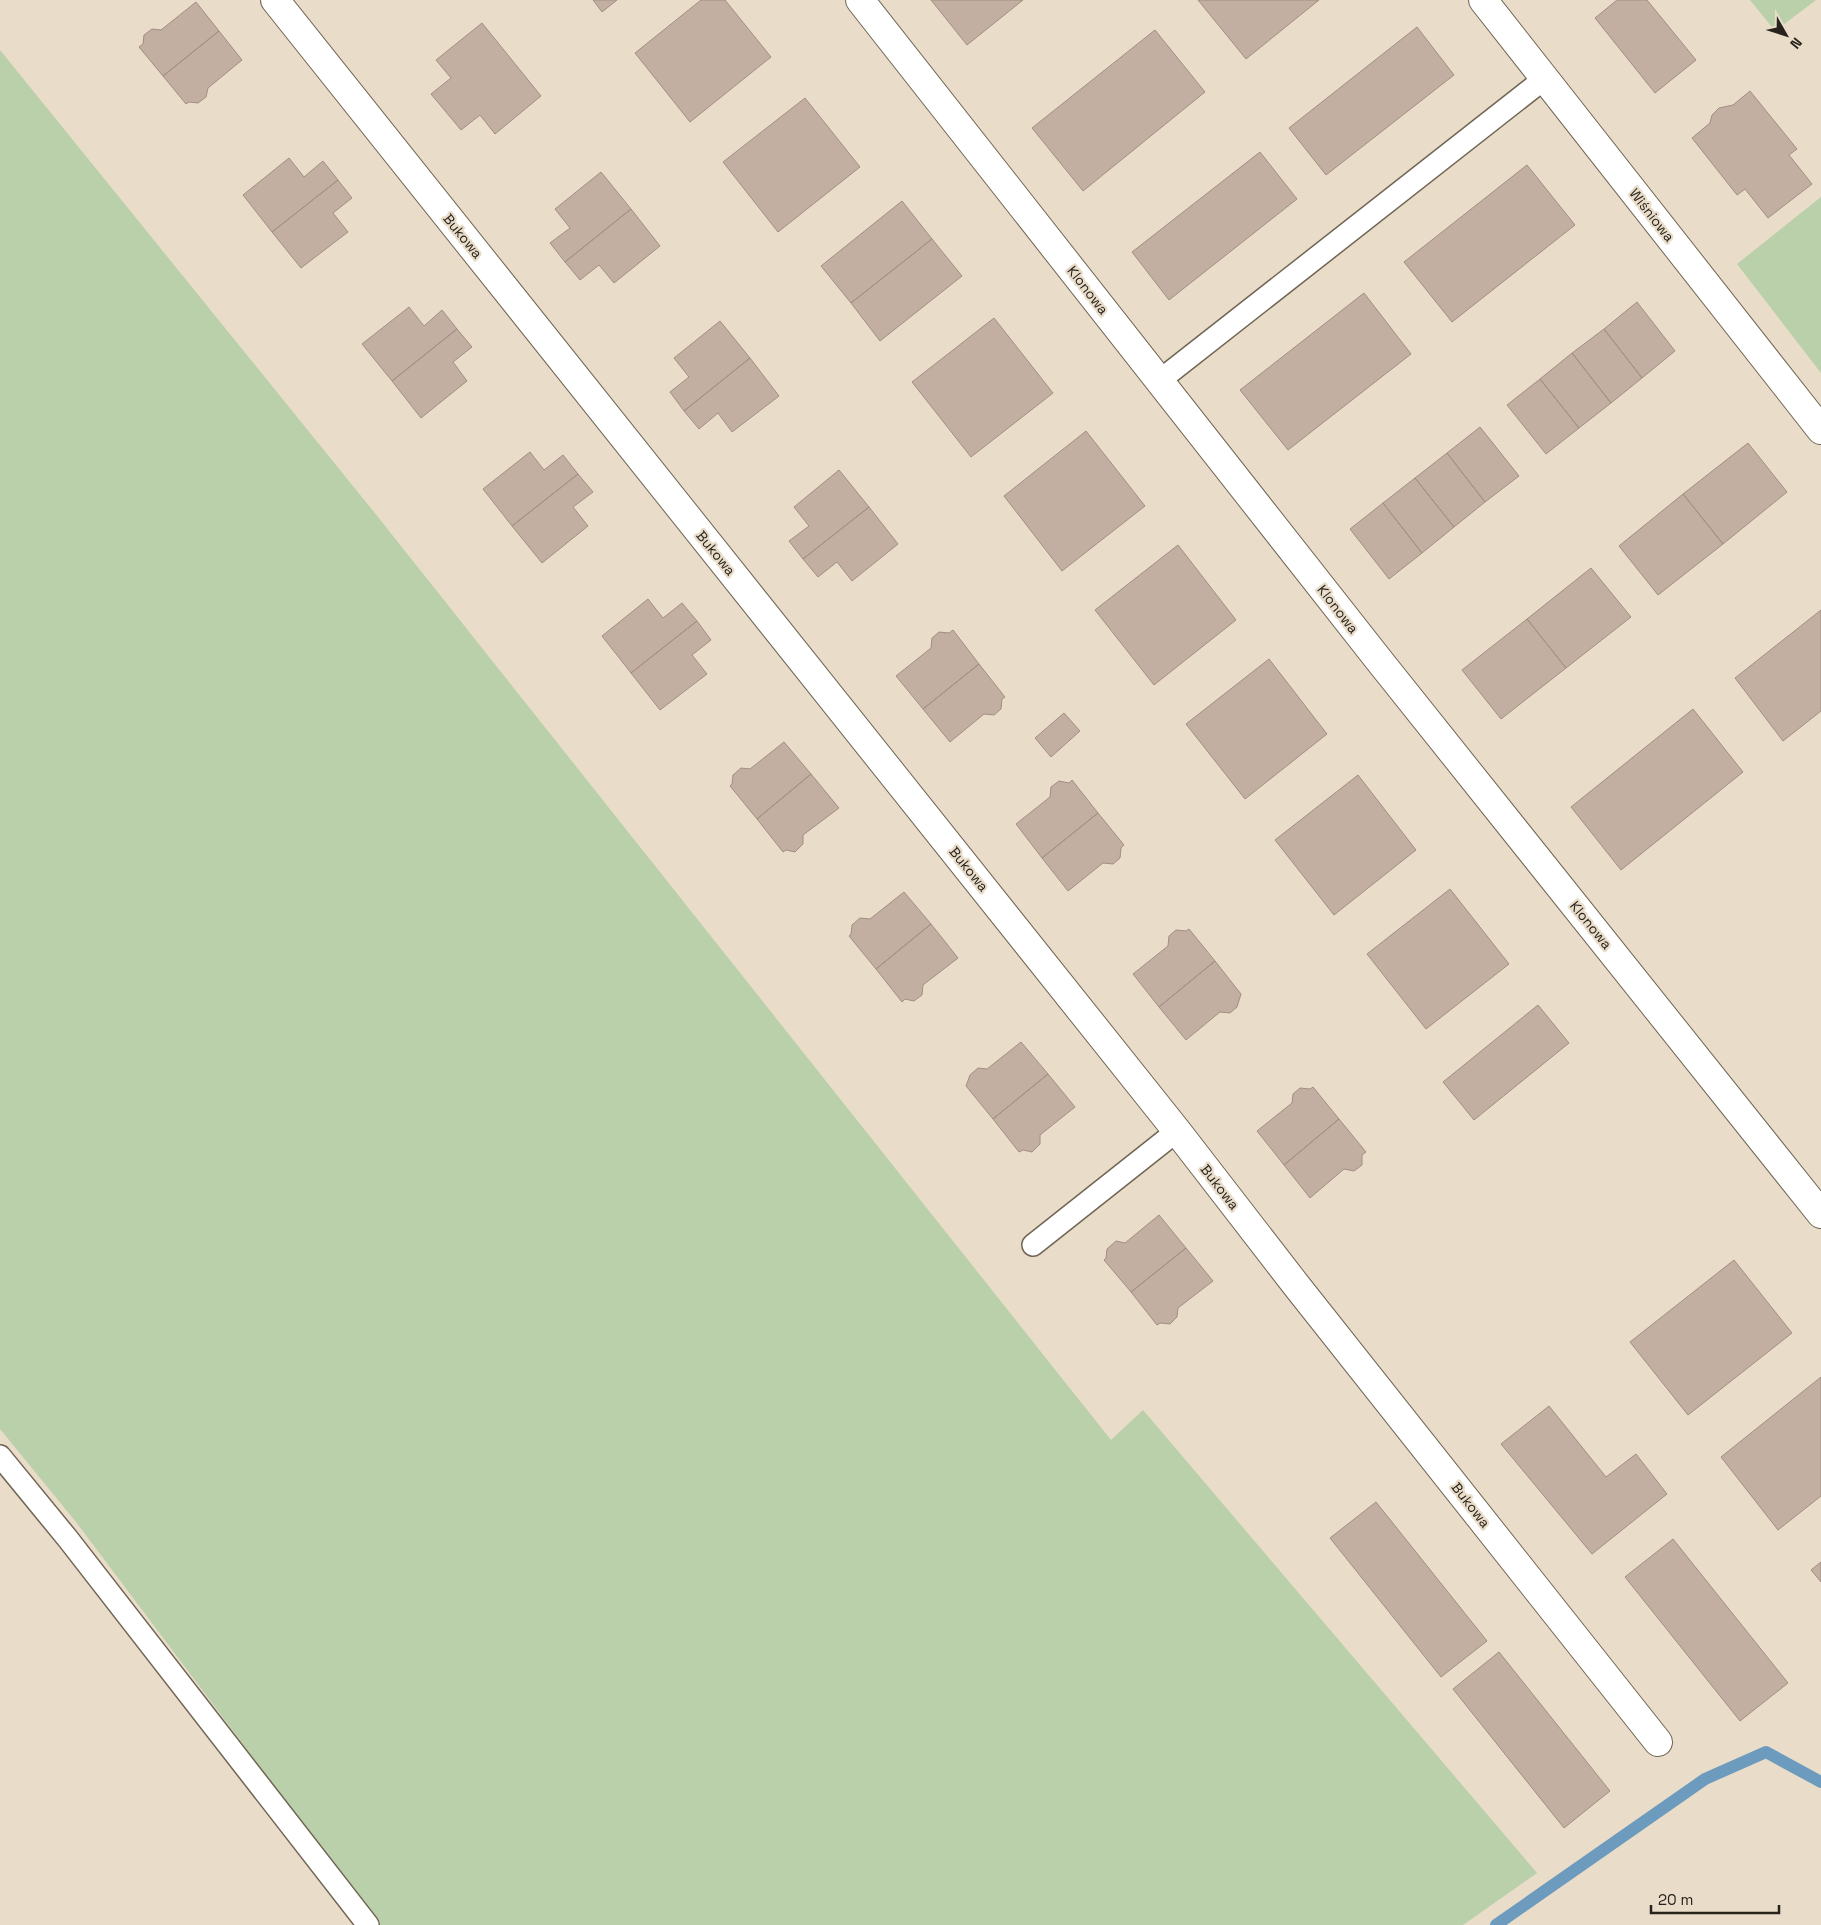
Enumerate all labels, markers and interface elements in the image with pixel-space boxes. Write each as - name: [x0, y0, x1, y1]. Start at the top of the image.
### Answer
- north arrow: [1761, 10, 1811, 60]
- text: N: [1786, 34, 1806, 52]
- street label: Wiśniowa: [1626, 185, 1678, 245]
- street label: Bukowa: [439, 210, 487, 262]
- street label: Klonowa: [1063, 262, 1113, 318]
- street label: Bukowa: [692, 527, 740, 579]
- street label: Klonowa: [1313, 581, 1363, 637]
- street label: Bukowa: [945, 843, 993, 895]
- street label: Klonowa: [1566, 897, 1616, 953]
- street label: Bukowa: [1197, 1161, 1243, 1213]
- street label: Bukowa: [1448, 1479, 1494, 1531]
- scale bar: [1651, 1882, 1778, 1914]
- text: 20 m: [1658, 1890, 1693, 1909]

